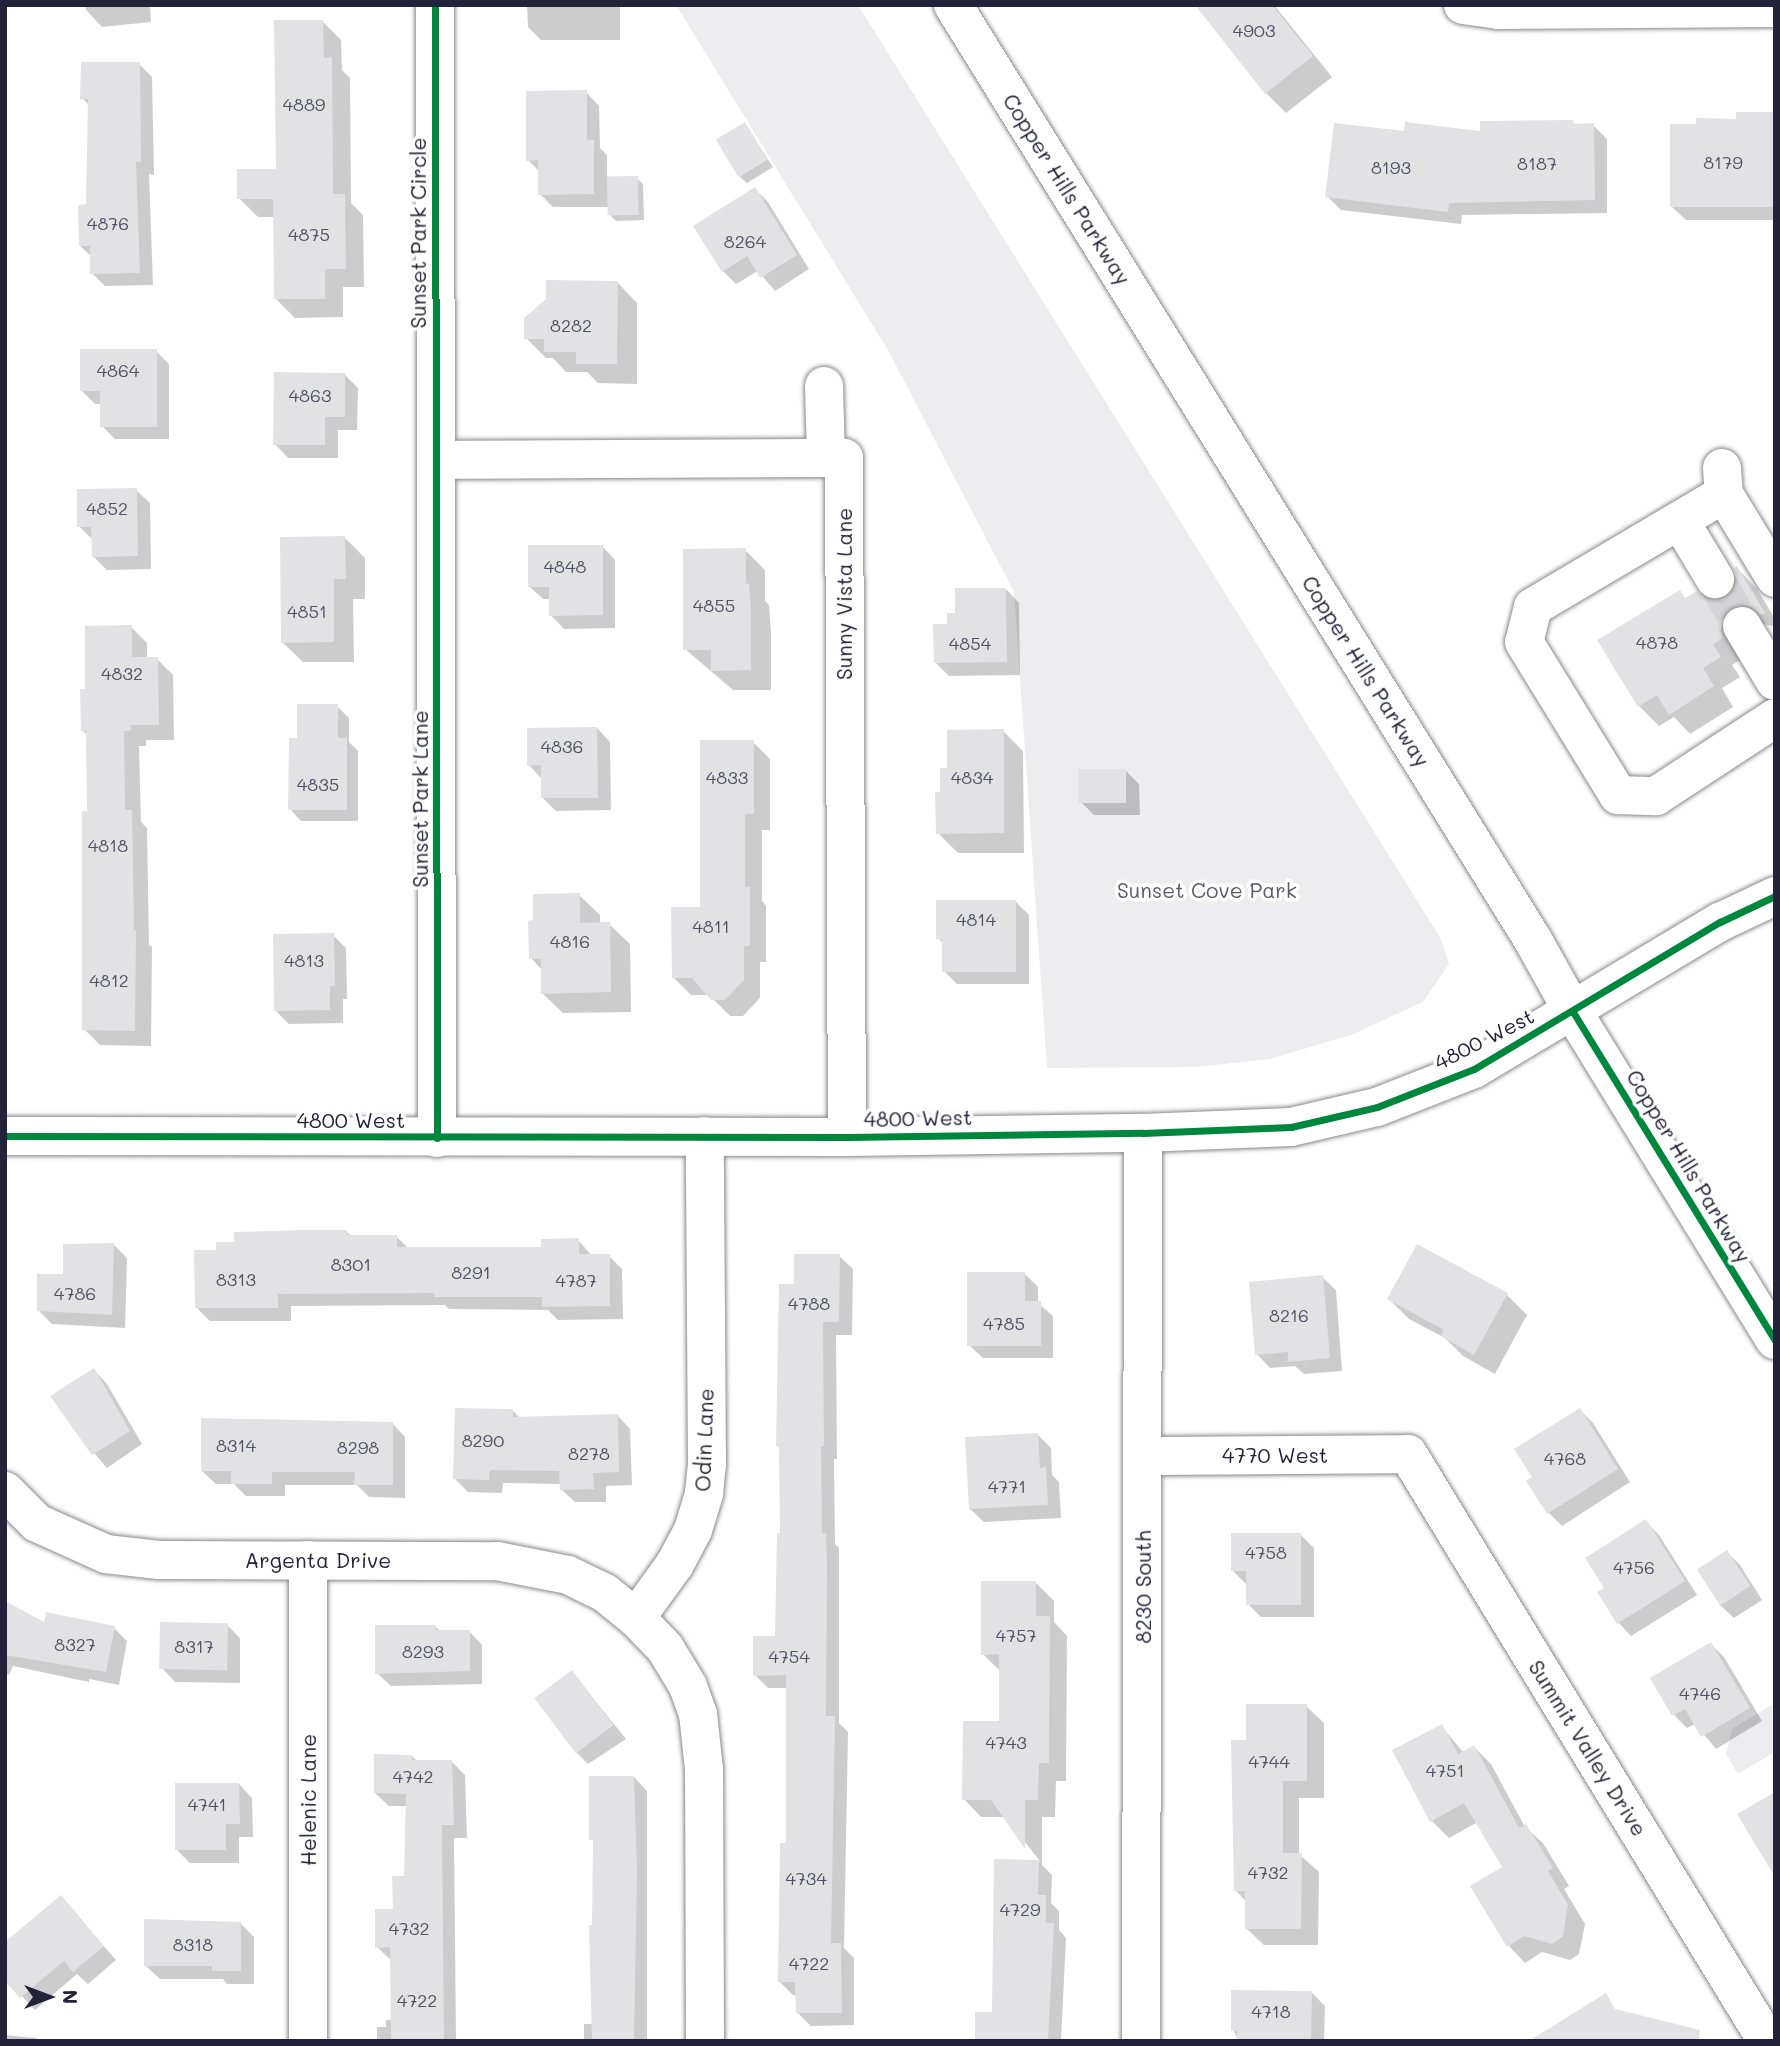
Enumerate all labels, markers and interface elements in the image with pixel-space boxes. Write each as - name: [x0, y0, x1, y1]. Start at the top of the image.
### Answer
- house number: 4903: [1233, 19, 1275, 41]
- street label: Copper Hills Parkway: [998, 89, 1136, 289]
- house number: 4889: [283, 93, 325, 115]
- street label: Sunset Park Circle: [405, 137, 431, 329]
- house number: 8179: [1703, 151, 1743, 173]
- house number: 8187: [1517, 152, 1557, 174]
- house number: 8193: [1371, 156, 1411, 178]
- house number: 4876: [87, 212, 129, 234]
- house number: 4875: [288, 223, 330, 245]
- house number: 8264: [724, 230, 766, 252]
- house number: 8282: [550, 314, 592, 336]
- house number: 4864: [97, 359, 139, 381]
- house number: 4863: [289, 384, 331, 406]
- house number: 4852: [86, 497, 128, 519]
- street label: Sunny Vista Lane: [831, 508, 857, 680]
- house number: 4848: [544, 555, 586, 577]
- street label: Copper Hills Parkway: [1297, 571, 1435, 771]
- house number: 4855: [693, 594, 735, 616]
- house number: 4851: [287, 600, 327, 622]
- house number: 4878: [1636, 631, 1678, 653]
- house number: 4854: [949, 632, 991, 654]
- house number: 4832: [101, 662, 143, 684]
- street label: Sunset Park Lane: [407, 710, 433, 888]
- house number: 4836: [541, 735, 583, 757]
- house number: 4833: [706, 766, 748, 788]
- house number: 4834: [951, 766, 993, 788]
- house number: 4835: [297, 773, 339, 795]
- house number: 4818: [88, 834, 128, 856]
- park label: Sunset Cove Park: [1117, 877, 1297, 903]
- house number: 4814: [956, 908, 996, 930]
- house number: 4811: [692, 915, 730, 937]
- house number: 4816: [550, 930, 590, 952]
- house number: 4813: [284, 949, 324, 971]
- house number: 4812: [89, 969, 129, 991]
- street label: 4800 West: [1430, 1003, 1538, 1075]
- street label: Copper Hills Parkway: [1621, 1065, 1757, 1267]
- street label: 4800 West: [864, 1104, 972, 1132]
- street label: 4800 West: [297, 1107, 405, 1133]
- house number: 8301: [331, 1253, 371, 1275]
- house number: 8291: [451, 1261, 491, 1283]
- house number: 8313: [216, 1268, 256, 1290]
- house number: 4787: [555, 1269, 597, 1291]
- house number: 4786: [54, 1282, 96, 1304]
- house number: 4788: [788, 1292, 830, 1314]
- house number: 8216: [1269, 1304, 1309, 1326]
- house number: 4785: [983, 1312, 1025, 1334]
- street label: Odin Lane: [690, 1388, 718, 1492]
- house number: 8290: [462, 1429, 504, 1451]
- house number: 8314: [216, 1434, 256, 1456]
- house number: 8298: [337, 1436, 379, 1458]
- house number: 8278: [568, 1442, 610, 1464]
- street label: 4770 West: [1222, 1442, 1328, 1468]
- house number: 4768: [1544, 1447, 1586, 1469]
- house number: 4771: [988, 1475, 1026, 1497]
- street label: 8230 South: [1130, 1530, 1156, 1644]
- house number: 4758: [1245, 1541, 1287, 1563]
- street label: Argenta Drive: [245, 1547, 391, 1573]
- house number: 4756: [1613, 1556, 1655, 1578]
- house number: 4757: [995, 1624, 1037, 1646]
- house number: 8327: [54, 1633, 96, 1655]
- house number: 8317: [174, 1635, 214, 1657]
- house number: 8293: [402, 1640, 444, 1662]
- house number: 4754: [768, 1645, 810, 1667]
- street label: Summit Valley Drive: [1524, 1655, 1652, 1841]
- house number: 4746: [1679, 1682, 1721, 1704]
- house number: 4743: [985, 1731, 1027, 1753]
- street label: Helenic Lane: [295, 1734, 321, 1866]
- house number: 4744: [1248, 1750, 1290, 1772]
- house number: 4751: [1425, 1759, 1465, 1781]
- house number: 4742: [392, 1765, 434, 1787]
- house number: 4741: [187, 1793, 227, 1815]
- house number: 4732: [1247, 1861, 1289, 1883]
- house number: 4734: [785, 1867, 827, 1889]
- house number: 4729: [999, 1898, 1041, 1920]
- house number: 4732: [388, 1917, 430, 1939]
- house number: 8318: [173, 1933, 213, 1955]
- house number: 4722: [789, 1952, 829, 1974]
- north arrow: [14, 1962, 84, 2032]
- house number: 4722: [397, 1989, 437, 2011]
- text: N: [58, 1990, 83, 2004]
- house number: 4718: [1251, 2000, 1291, 2022]

